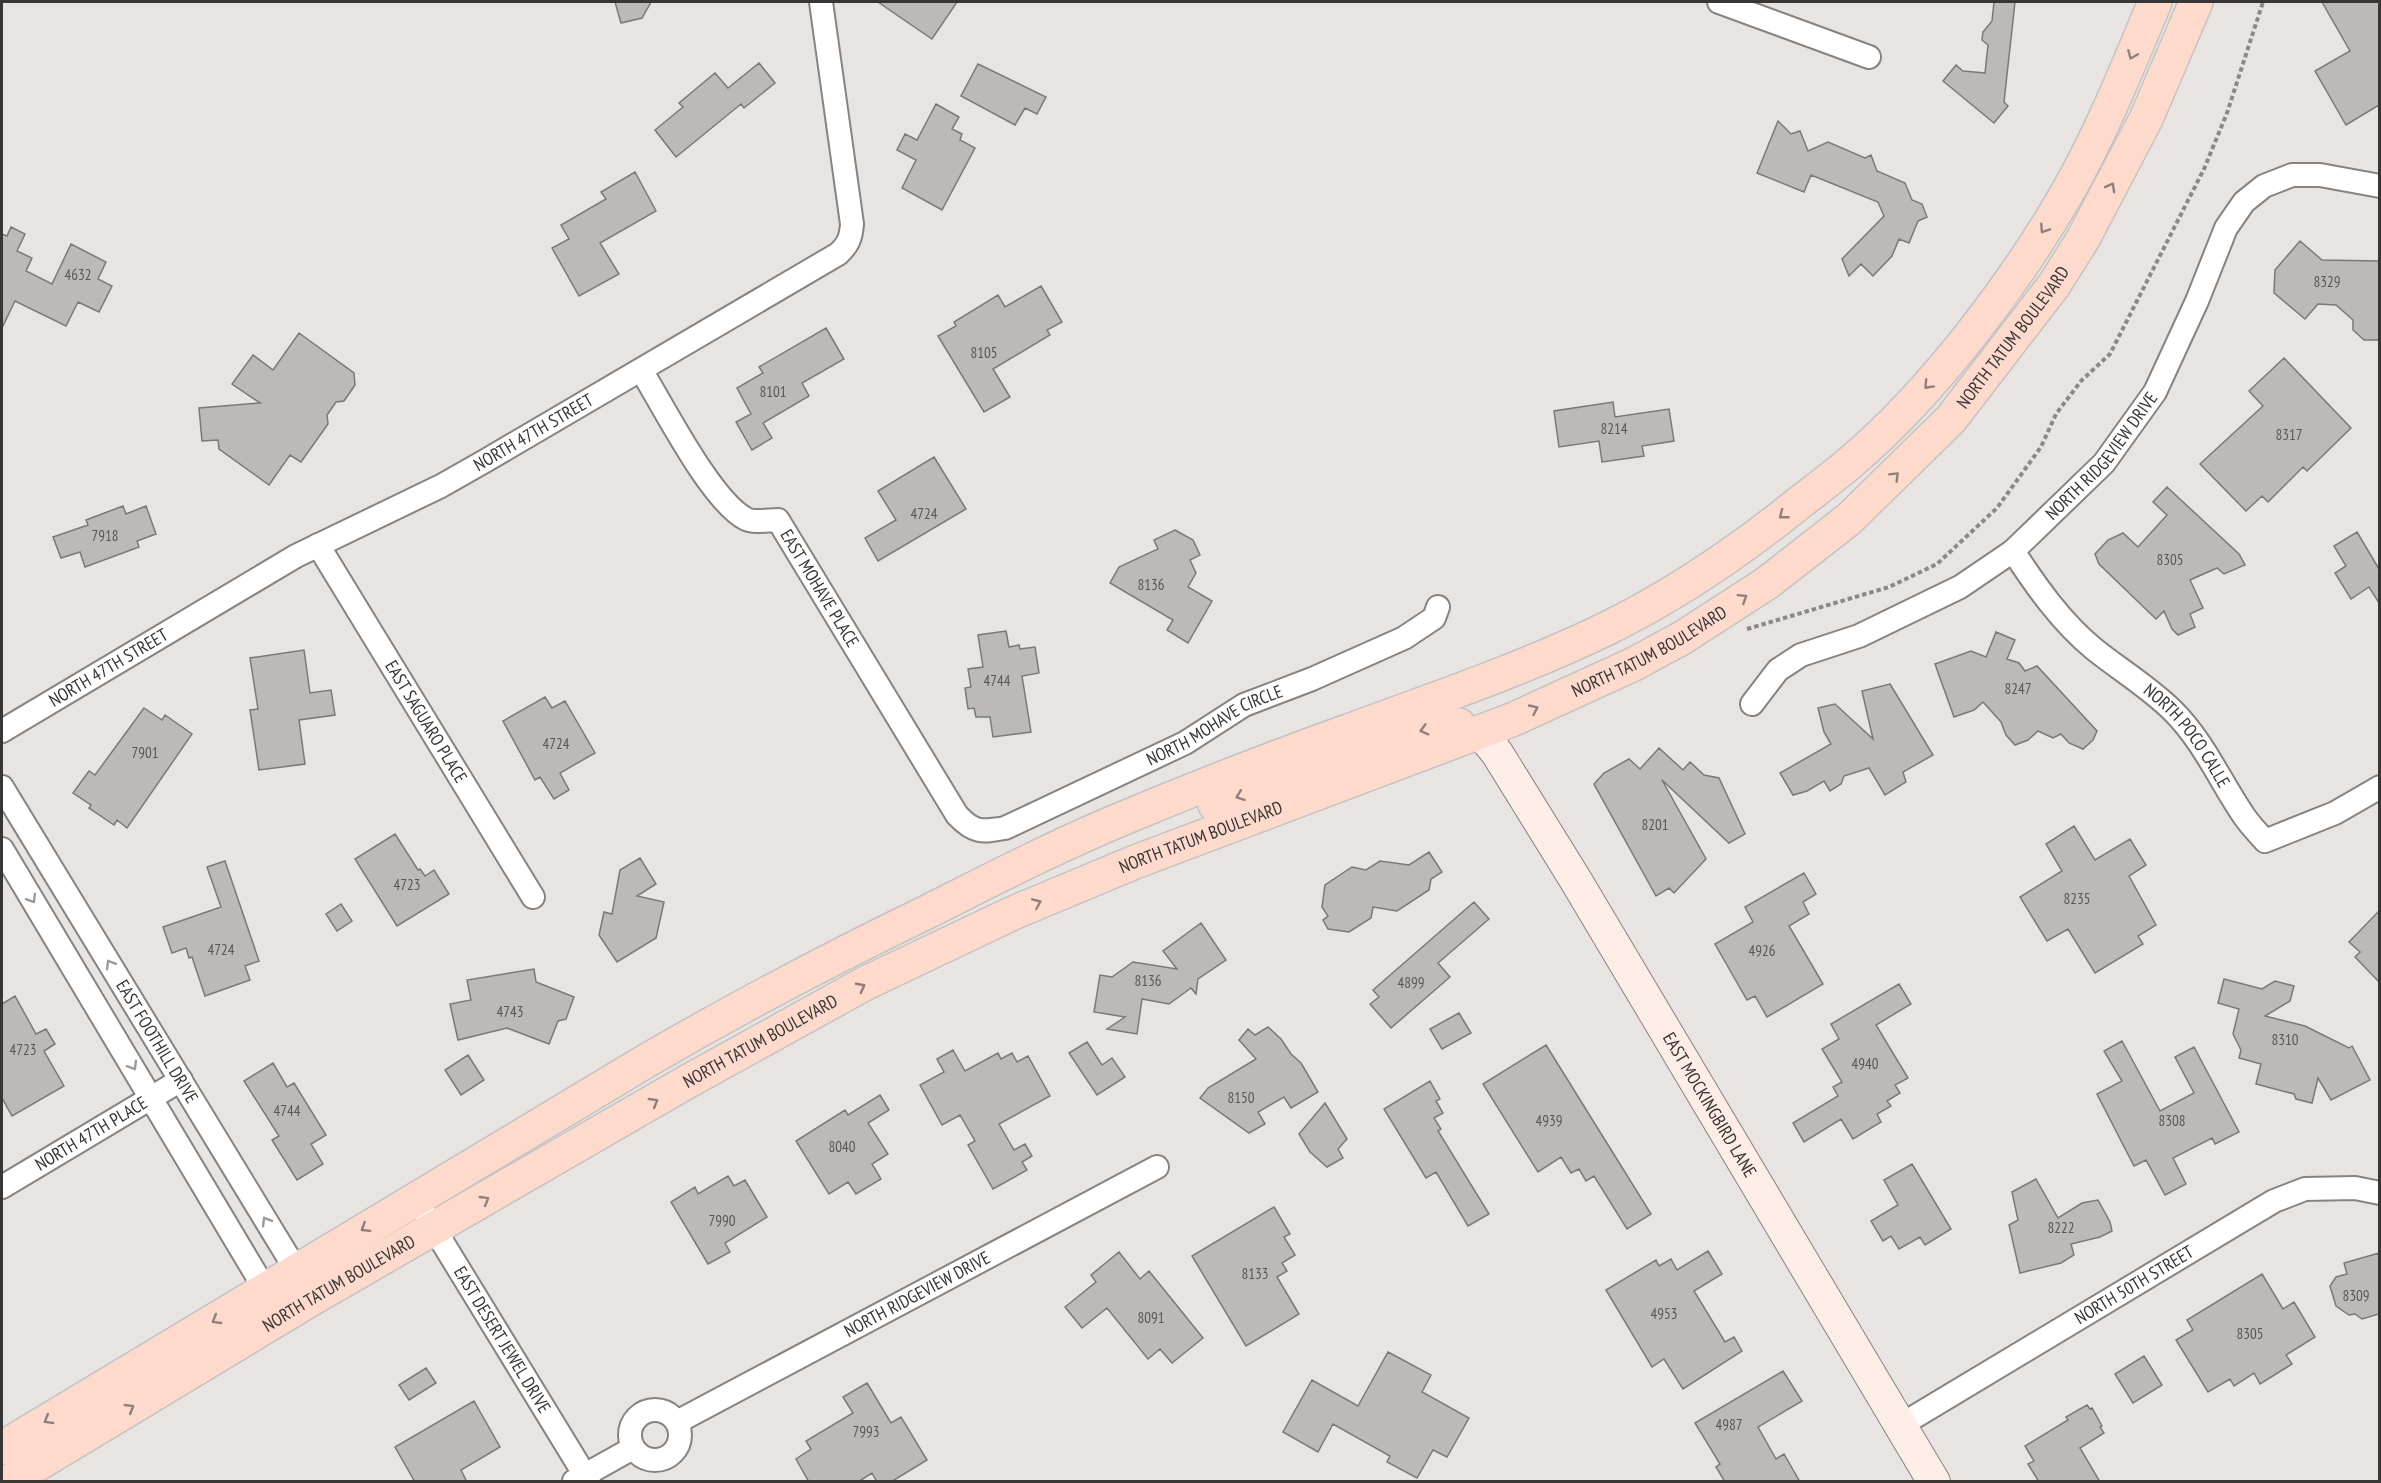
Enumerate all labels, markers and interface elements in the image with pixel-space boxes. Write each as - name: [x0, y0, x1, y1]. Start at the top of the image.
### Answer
- one-way arrow: [2127, 49, 2139, 60]
- one-way arrow: [2104, 183, 2115, 193]
- one-way arrow: [2040, 222, 2051, 233]
- street label: NORTH TATUM BOULEVARD: [1951, 262, 2074, 413]
- house number: 4632: [64, 265, 92, 284]
- house number: 8329: [2313, 272, 2341, 291]
- house number: 8105: [970, 343, 998, 362]
- one-way arrow: [1924, 378, 1935, 389]
- house number: 8101: [759, 382, 787, 401]
- street label: NORTH RIDGEVIEW DRIVE: [2040, 387, 2162, 525]
- street label: NORTH 47TH STREET: [469, 388, 597, 476]
- house number: 8214: [1600, 419, 1628, 438]
- house number: 8317: [2275, 425, 2303, 444]
- one-way arrow: [1887, 473, 1898, 484]
- house number: 4724: [910, 504, 938, 523]
- one-way arrow: [1779, 508, 1790, 519]
- street label: EAST MOHAVE PLACE: [775, 525, 864, 651]
- house number: 7918: [91, 526, 119, 545]
- house number: 8305: [2156, 550, 2184, 569]
- house number: 8136: [1137, 575, 1165, 594]
- one-way arrow: [1736, 594, 1747, 605]
- street label: NORTH TATUM BOULEVARD: [1568, 600, 1731, 702]
- street label: NORTH 47TH STREET: [45, 623, 172, 711]
- street label: EAST SAGUARO PLACE: [380, 656, 473, 787]
- house number: 4744: [983, 671, 1011, 690]
- street label: NORTH POCO CALLE: [2139, 678, 2236, 791]
- street label: NORTH MOHAVE CIRCLE: [1143, 679, 1286, 771]
- house number: 8247: [2004, 679, 2032, 698]
- one-way arrow: [1528, 705, 1539, 717]
- one-way arrow: [1419, 723, 1429, 735]
- house number: 4724: [542, 734, 570, 753]
- house number: 7901: [131, 743, 159, 762]
- one-way arrow: [1235, 789, 1246, 801]
- street label: NORTH TATUM BOULEVARD: [1115, 795, 1286, 878]
- house number: 8201: [1641, 815, 1669, 834]
- house number: 4723: [393, 875, 421, 894]
- house number: 8235: [2063, 889, 2091, 908]
- one-way arrow: [24, 893, 36, 903]
- one-way arrow: [1031, 898, 1042, 910]
- house number: 4724: [207, 940, 235, 959]
- house number: 4926: [1748, 941, 1776, 960]
- one-way arrow: [105, 960, 117, 970]
- house number: 8136: [1134, 971, 1162, 990]
- house number: 4899: [1397, 973, 1425, 992]
- street label: EAST FOOTHILL DRIVE: [111, 975, 204, 1107]
- one-way arrow: [855, 983, 865, 994]
- street label: NORTH TATUM BOULEVARD: [679, 989, 841, 1093]
- house number: 4743: [496, 1002, 524, 1021]
- street label: EAST MOCKINGBIRD LANE: [1658, 1028, 1762, 1181]
- house number: 8310: [2271, 1030, 2299, 1049]
- house number: 4723: [9, 1040, 37, 1059]
- house number: 4940: [1851, 1054, 1879, 1073]
- one-way arrow: [125, 1060, 137, 1070]
- house number: 8150: [1227, 1088, 1255, 1107]
- street label: NORTH 47TH PLACE: [31, 1091, 151, 1176]
- one-way arrow: [648, 1097, 658, 1109]
- house number: 4744: [273, 1101, 301, 1120]
- house number: 4939: [1535, 1111, 1563, 1130]
- house number: 8308: [2158, 1111, 2186, 1130]
- house number: 8040: [828, 1137, 856, 1156]
- one-way arrow: [479, 1196, 489, 1207]
- house number: 7990: [708, 1211, 736, 1230]
- one-way arrow: [261, 1217, 273, 1227]
- house number: 8222: [2047, 1218, 2075, 1237]
- one-way arrow: [361, 1221, 371, 1233]
- street label: NORTH TATUM BOULEVARD: [258, 1229, 419, 1337]
- street label: NORTH 50TH STREET: [2070, 1240, 2198, 1329]
- street label: NORTH RIDGEVIEW DRIVE: [840, 1246, 994, 1342]
- street label: EAST DESERT JEWEL DRIVE: [449, 1262, 556, 1417]
- house number: 8133: [1241, 1264, 1269, 1283]
- house number: 8309: [2342, 1286, 2370, 1305]
- house number: 4953: [1650, 1304, 1678, 1323]
- house number: 8091: [1137, 1308, 1165, 1327]
- one-way arrow: [212, 1312, 222, 1324]
- house number: 8305: [2236, 1324, 2264, 1343]
- one-way arrow: [124, 1404, 134, 1415]
- one-way arrow: [44, 1413, 54, 1424]
- house number: 4987: [1715, 1415, 1743, 1434]
- house number: 7993: [852, 1422, 880, 1441]

